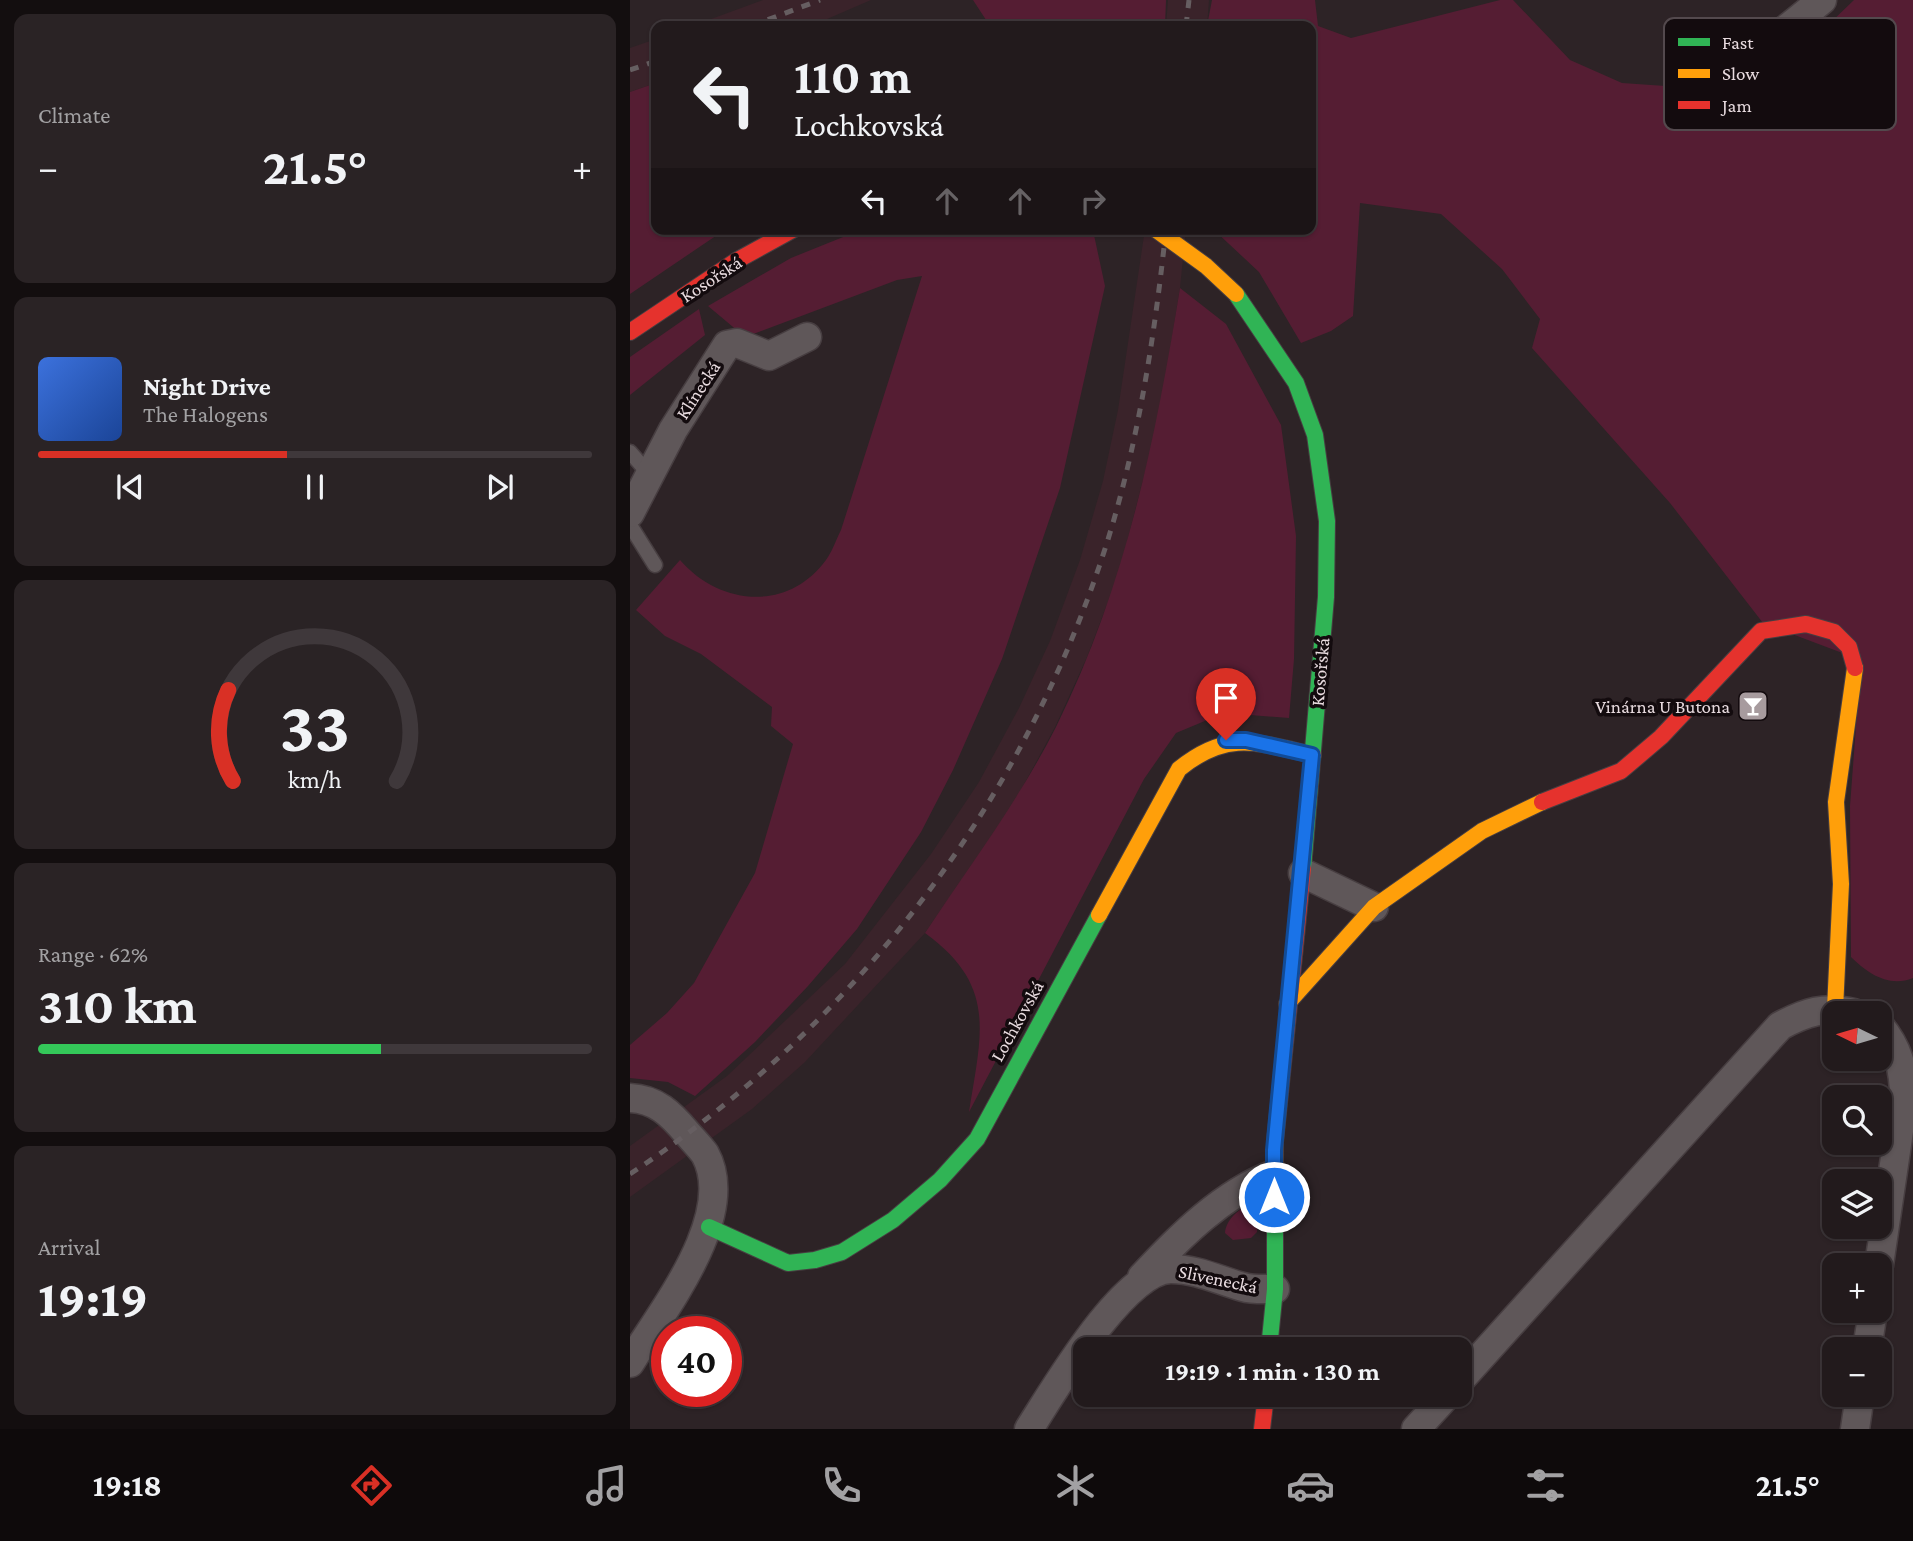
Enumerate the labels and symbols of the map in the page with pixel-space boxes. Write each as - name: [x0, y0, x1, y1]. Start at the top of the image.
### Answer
- legend: [1664, 18, 1896, 130]
- text: Fast: [1722, 32, 1754, 53]
- text: Slow: [1722, 63, 1759, 84]
- text: Jam: [1720, 95, 1752, 116]
- street label: Kosořská: [676, 251, 746, 307]
- street label: Klínecká: [671, 357, 725, 423]
- street label: Kosořská: [1307, 637, 1333, 707]
- pin: [1196, 668, 1256, 740]
- bar icon: Vinárna U Butona: [1736, 689, 1770, 723]
- place label: Vinárna U Butona: [1595, 696, 1730, 717]
- street label: Lochkovská: [986, 977, 1048, 1065]
- north arrow: [1822, 1001, 1892, 1071]
- position arrow: [1237, 1160, 1311, 1234]
- street label: Slivenecká: [1177, 1260, 1259, 1298]
- speed limit sign: 40: [651, 1316, 742, 1407]

